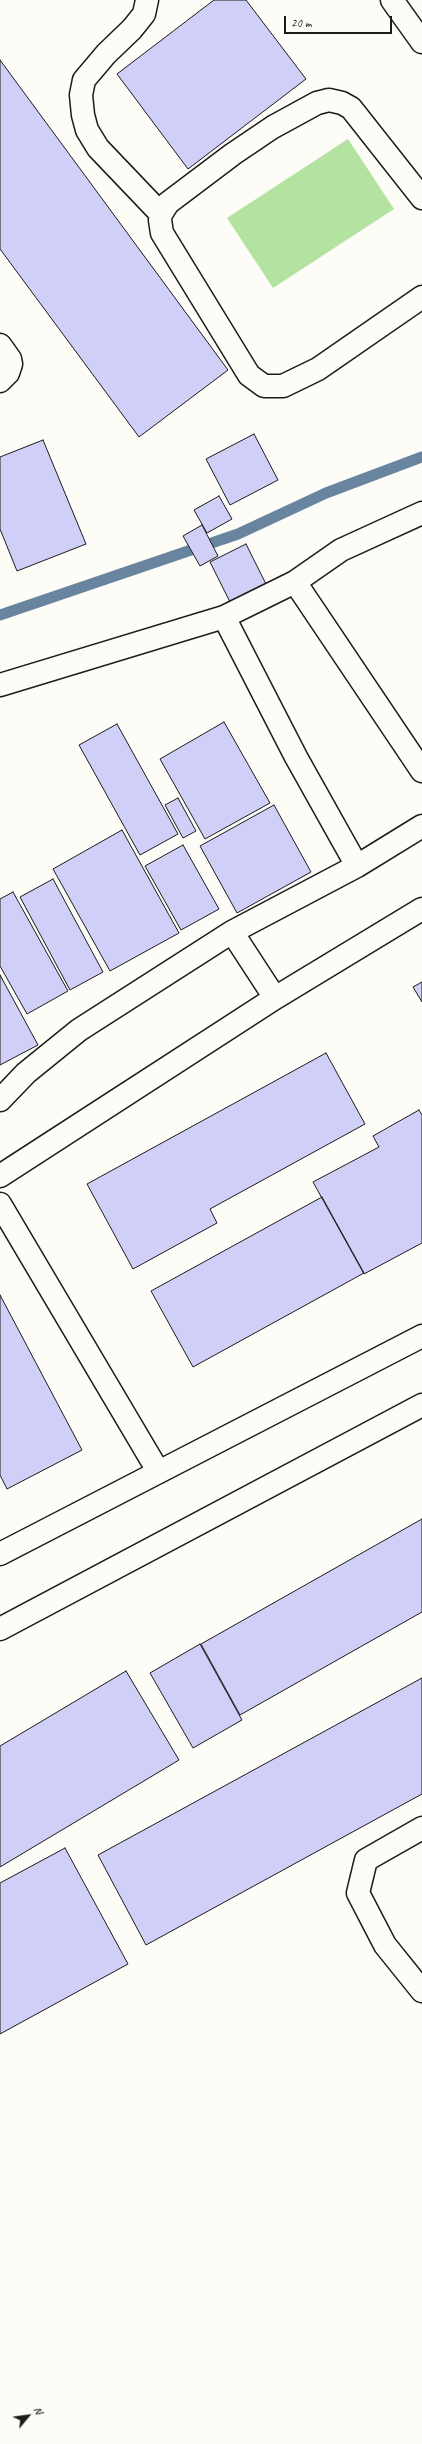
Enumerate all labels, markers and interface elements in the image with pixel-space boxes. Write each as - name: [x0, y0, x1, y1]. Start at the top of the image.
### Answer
- scale bar: [286, 8, 394, 34]
- text: 20 m: [291, 15, 311, 31]
- north arrow: [8, 2396, 48, 2436]
- text: N: [31, 2404, 46, 2417]

